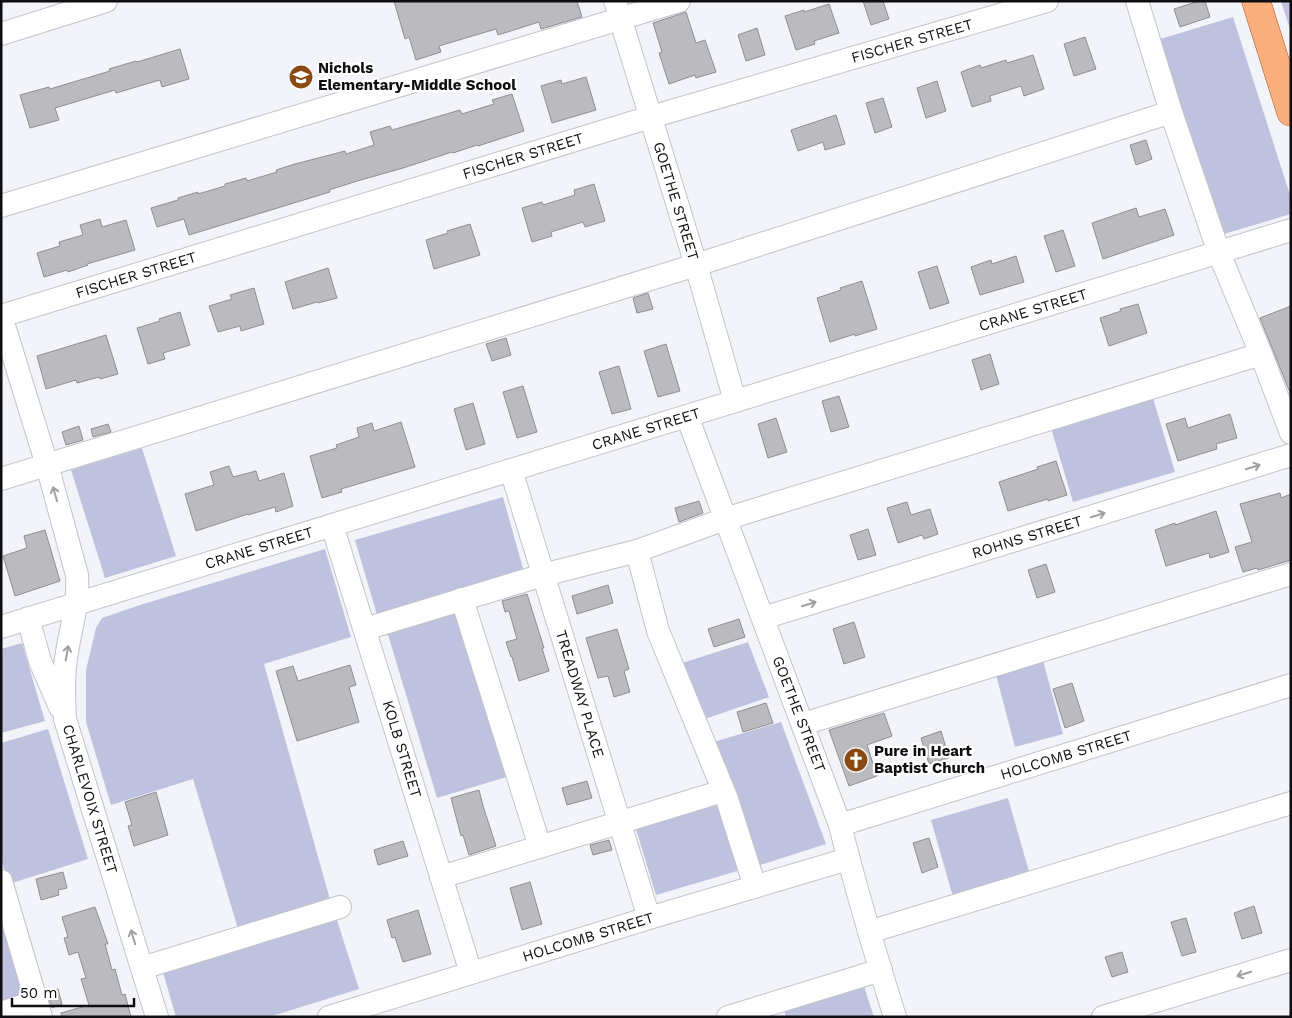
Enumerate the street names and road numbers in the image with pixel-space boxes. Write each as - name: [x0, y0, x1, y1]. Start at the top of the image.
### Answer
- street label: FISCHER STREET: [849, 15, 975, 67]
- street label: FISCHER STREET: [460, 129, 586, 183]
- street label: GOETHE STREET: [649, 140, 703, 262]
- street label: FISCHER STREET: [73, 248, 199, 302]
- street label: CRANE STREET: [977, 285, 1089, 335]
- street label: CRANE STREET: [590, 404, 702, 454]
- street label: ROHNS STREET: [970, 512, 1084, 562]
- street label: CRANE STREET: [203, 523, 315, 573]
- street label: TREADWAY PLACE: [552, 628, 608, 760]
- street label: GOETHE STREET: [769, 653, 829, 775]
- street label: KOLB STREET: [379, 698, 425, 800]
- street label: CHARLEVOIX STREET: [59, 722, 121, 876]
- street label: HOLCOMB STREET: [998, 726, 1134, 784]
- street label: HOLCOMB STREET: [520, 908, 656, 966]

